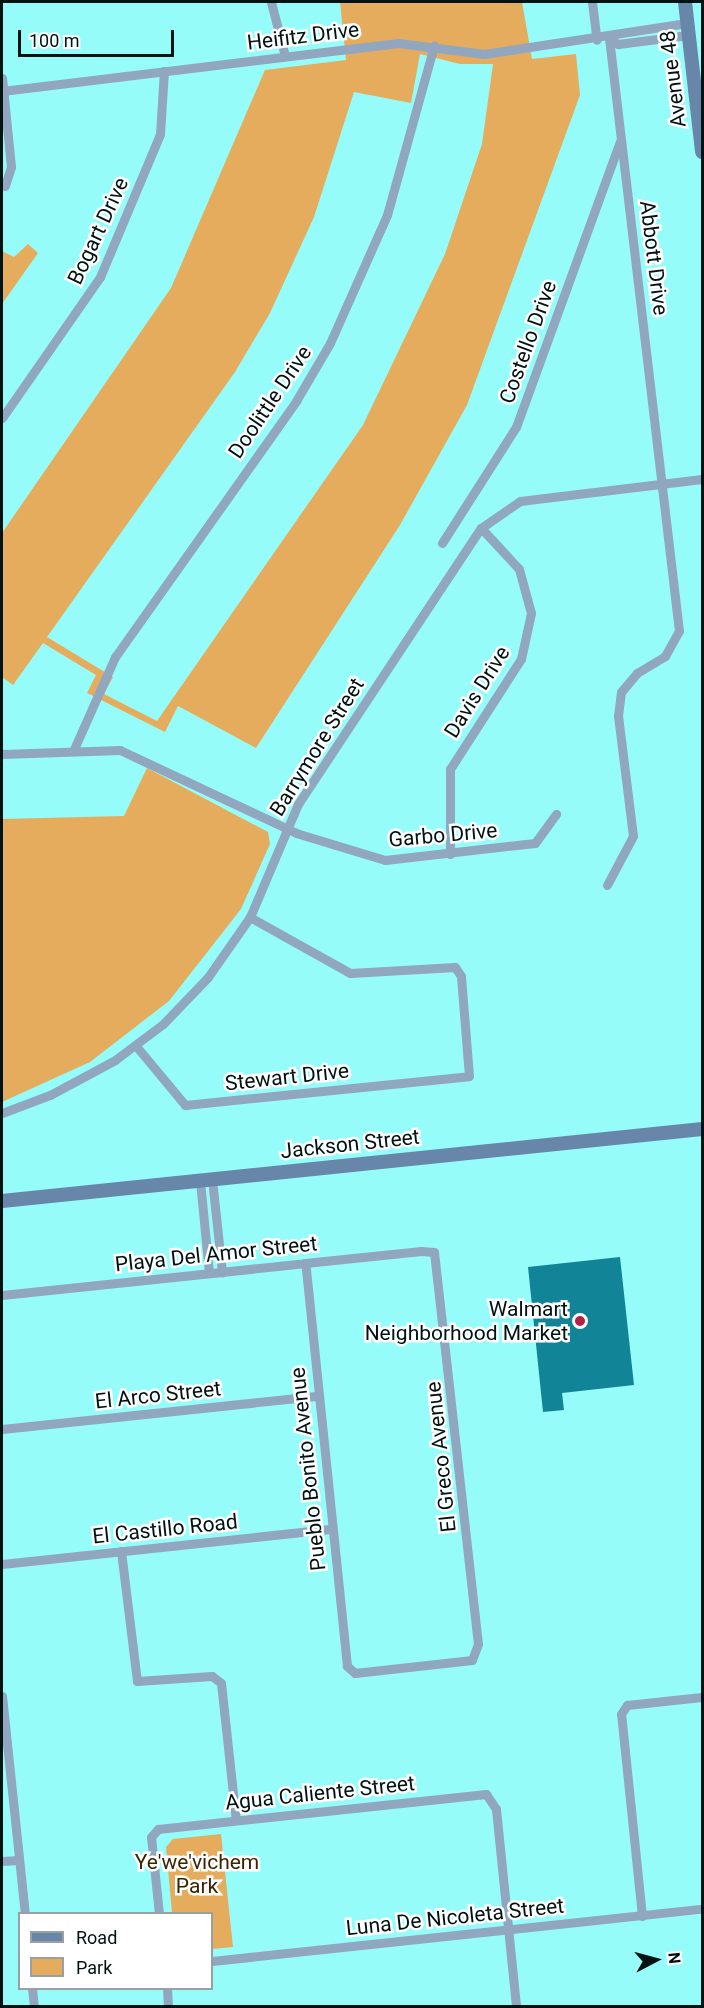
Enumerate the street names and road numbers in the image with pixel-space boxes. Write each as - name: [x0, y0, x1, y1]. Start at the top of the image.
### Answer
- street label: Heifitz Drive: [246, 17, 360, 55]
- street label: Avenue 48: [655, 29, 691, 129]
- street label: Bogart Drive: [62, 173, 134, 289]
- street label: Abbott Drive: [634, 199, 674, 317]
- street label: Costello Drive: [494, 277, 562, 407]
- street label: Doolittle Drive: [223, 341, 317, 463]
- street label: Davis Drive: [439, 641, 515, 743]
- street label: Barrymore Street: [264, 673, 370, 821]
- street label: Garbo Drive: [388, 818, 498, 852]
- street label: Stewart Drive: [224, 1058, 350, 1096]
- street label: Jackson Street: [279, 1124, 421, 1164]
- street label: Playa Del Amor Street: [114, 1231, 318, 1277]
- street label: Pueblo Bonito Avenue: [285, 1366, 331, 1572]
- street label: El Arco Street: [94, 1376, 222, 1414]
- street label: El Greco Avenue: [421, 1380, 461, 1534]
- street label: El Castillo Road: [91, 1509, 239, 1549]
- street label: Agua Caliente Street: [224, 1771, 416, 1815]
- street label: Luna De Nicoleta Street: [345, 1893, 565, 1941]

